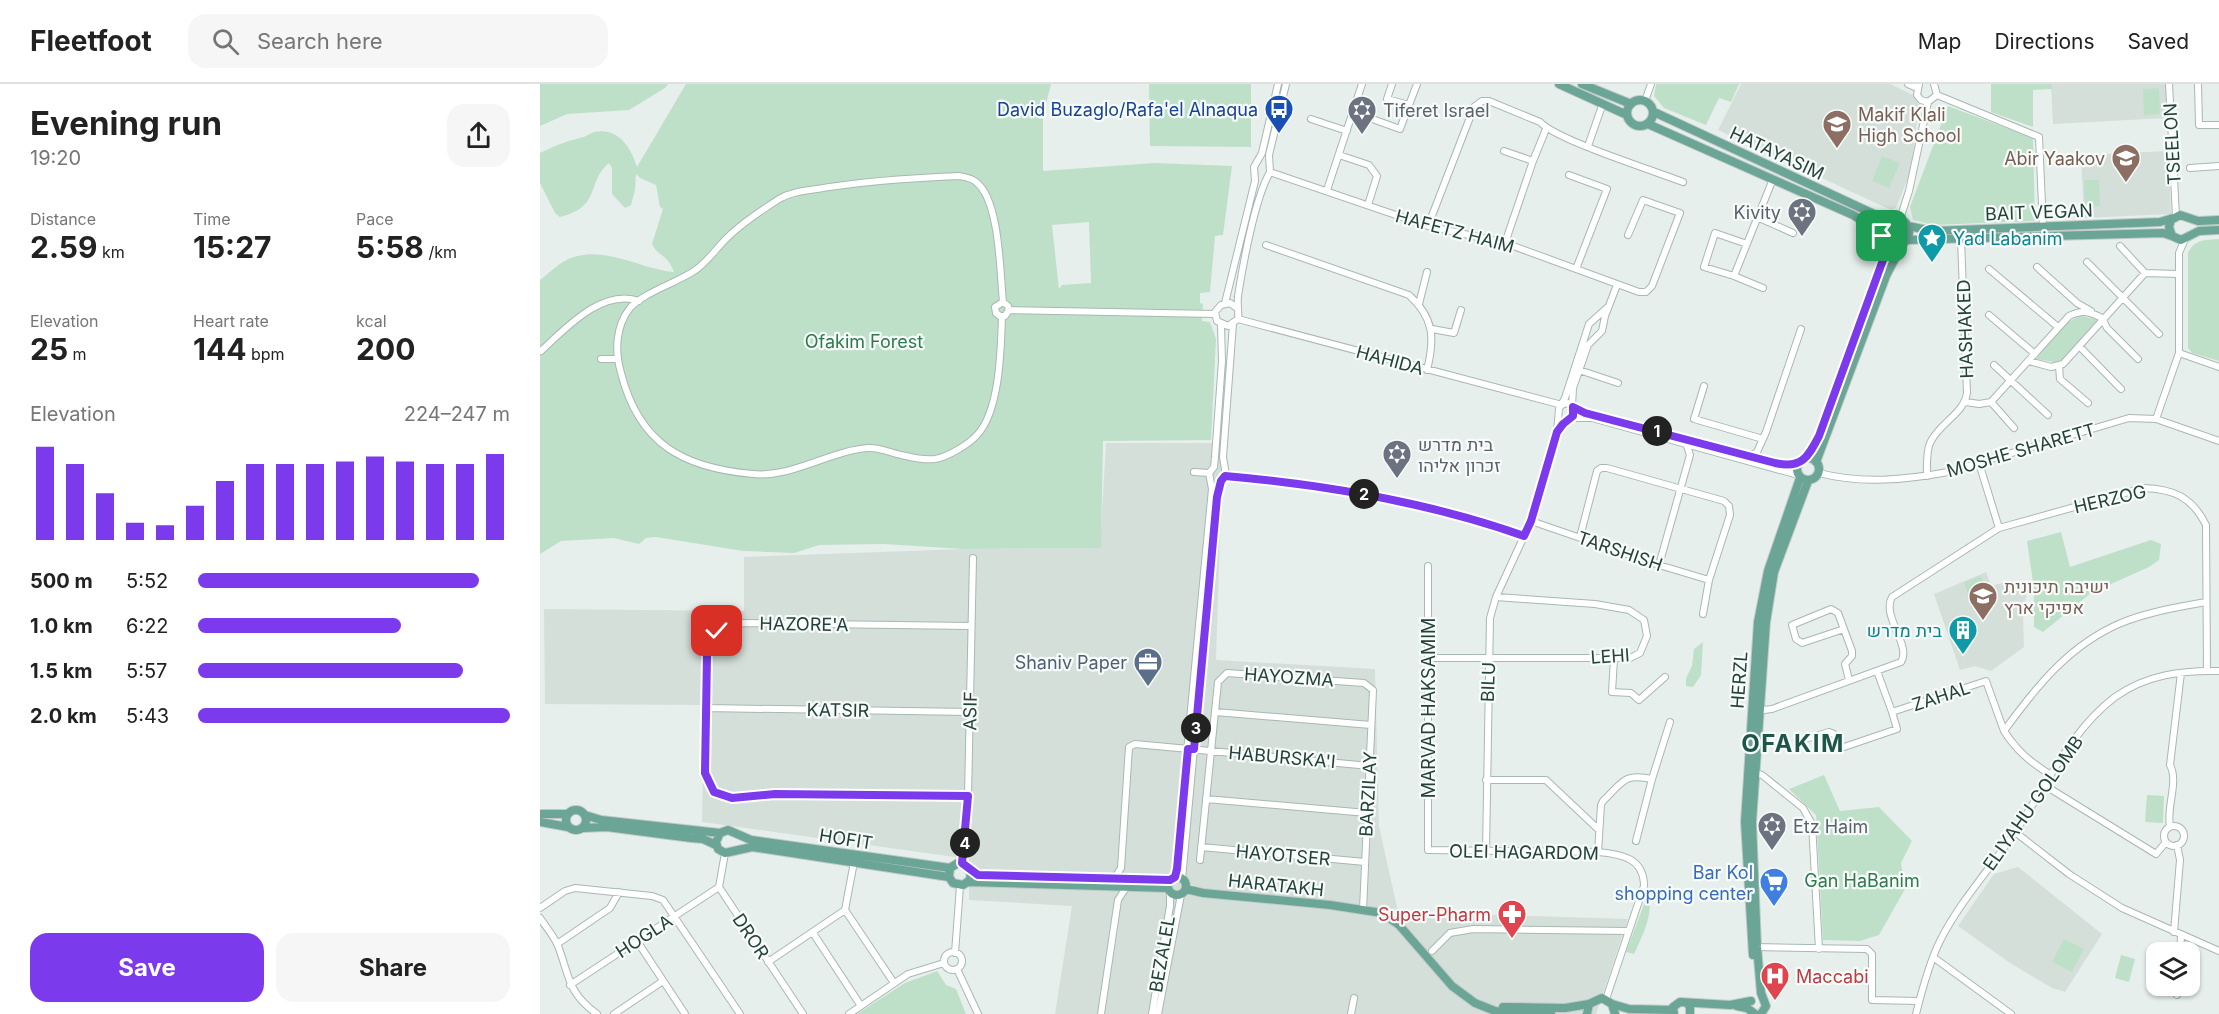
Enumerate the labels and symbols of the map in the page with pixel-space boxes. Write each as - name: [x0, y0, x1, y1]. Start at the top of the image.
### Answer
- bus stop icon: David Buzaglo/Rafa'el Alnaqua: [1263, 93, 1295, 135]
- synagogue icon: Tiferet Israel: [1346, 94, 1378, 136]
- place label: David Buzaglo/Rafa'el Alnaqua: [997, 99, 1258, 120]
- place label: Tiferet Israel: [1383, 100, 1490, 121]
- street label: TSEELON: [2159, 103, 2185, 185]
- place label: Makif Klali High School: [1858, 104, 1961, 146]
- school or university icon: Makif Klali High School: [1821, 108, 1853, 150]
- street label: HATAYASIM: [1727, 122, 1827, 184]
- school or university icon: Abir Yaakov: [2110, 142, 2142, 184]
- place label: Abir Yaakov: [2004, 148, 2105, 169]
- synagogue icon: Kivity: [1786, 196, 1818, 238]
- street label: BAIT VEGAN: [1985, 200, 2093, 224]
- place label: Kivity: [1733, 202, 1781, 223]
- street label: HAFETZ HAIM: [1393, 205, 1517, 257]
- pin: [1856, 210, 1907, 261]
- place icon: Yad Labanim: [1916, 222, 1948, 264]
- place label: Yad Labanim: [1953, 228, 2063, 249]
- street label: HASHAKED: [1953, 279, 1977, 379]
- park label: Ofakim Forest: [805, 331, 923, 352]
- street label: HAHIDA: [1354, 341, 1426, 379]
- pin: 1: [1642, 416, 1672, 446]
- street label: MOSHE SHARETT: [1944, 419, 2098, 481]
- place label: בית מדרש זכרון אליהו: [1418, 434, 1501, 476]
- synagogue icon: בית מדרש זכרון אליהו: [1381, 438, 1413, 480]
- pin: 2: [1349, 479, 1379, 509]
- street label: HERZOG: [2072, 480, 2148, 518]
- street label: TARSHISH: [1575, 527, 1665, 575]
- place label: ישיבה תיכונית אפיקי ארץ: [2004, 576, 2109, 618]
- school or university icon: ישיבה תיכונית אפיקי ארץ: [1967, 580, 1999, 622]
- pin: [691, 605, 742, 656]
- street label: HAZORE'A: [759, 613, 849, 635]
- building icon: בית מדרש: [1947, 614, 1979, 656]
- street label: MARVAD HAKSAMIM: [1418, 618, 1439, 798]
- place label: בית מדרש: [1867, 620, 1943, 641]
- street label: LEHI: [1590, 644, 1630, 668]
- office icon: Shaniv Paper: [1132, 646, 1164, 688]
- street label: HERZL: [1727, 651, 1751, 709]
- place label: Shaniv Paper: [1015, 652, 1127, 673]
- street label: BILU: [1477, 662, 1499, 702]
- street label: HAYOZMA: [1243, 663, 1335, 691]
- street label: ZAHAL: [1909, 677, 1973, 715]
- street label: ASIF: [959, 691, 981, 731]
- street label: KATSIR: [807, 699, 870, 721]
- pin: 3: [1181, 713, 1211, 743]
- district label: OFAKIM: [1741, 729, 1845, 758]
- street label: ELIYAHU GOLOMB: [1979, 732, 2087, 874]
- street label: HABURSKA'I: [1228, 742, 1336, 772]
- street label: BARZILAY: [1355, 751, 1381, 837]
- synagogue icon: Etz Haim: [1756, 810, 1788, 852]
- place label: Etz Haim: [1793, 816, 1868, 837]
- street label: HOFIT: [818, 824, 874, 854]
- pin: 4: [950, 828, 980, 858]
- street label: HAYOTSER: [1235, 840, 1332, 870]
- street label: OLEI HAGARDOM: [1449, 840, 1599, 864]
- place label: Bar Kol shopping center: [1615, 862, 1753, 904]
- supermarket icon: Bar Kol shopping center: [1758, 866, 1790, 908]
- street label: HARATAKH: [1227, 870, 1325, 900]
- park label: Gan HaBanim: [1804, 870, 1920, 891]
- pharmacy icon: Super-Pharm: [1496, 898, 1528, 940]
- place label: Super-Pharm: [1378, 904, 1491, 925]
- street label: DROR: [728, 909, 774, 963]
- street label: HOGLA: [612, 910, 676, 962]
- street label: BEZALEL: [1145, 914, 1179, 994]
- hospital icon: Maccabi: [1759, 960, 1791, 1002]
- place label: Maccabi: [1796, 966, 1869, 987]

